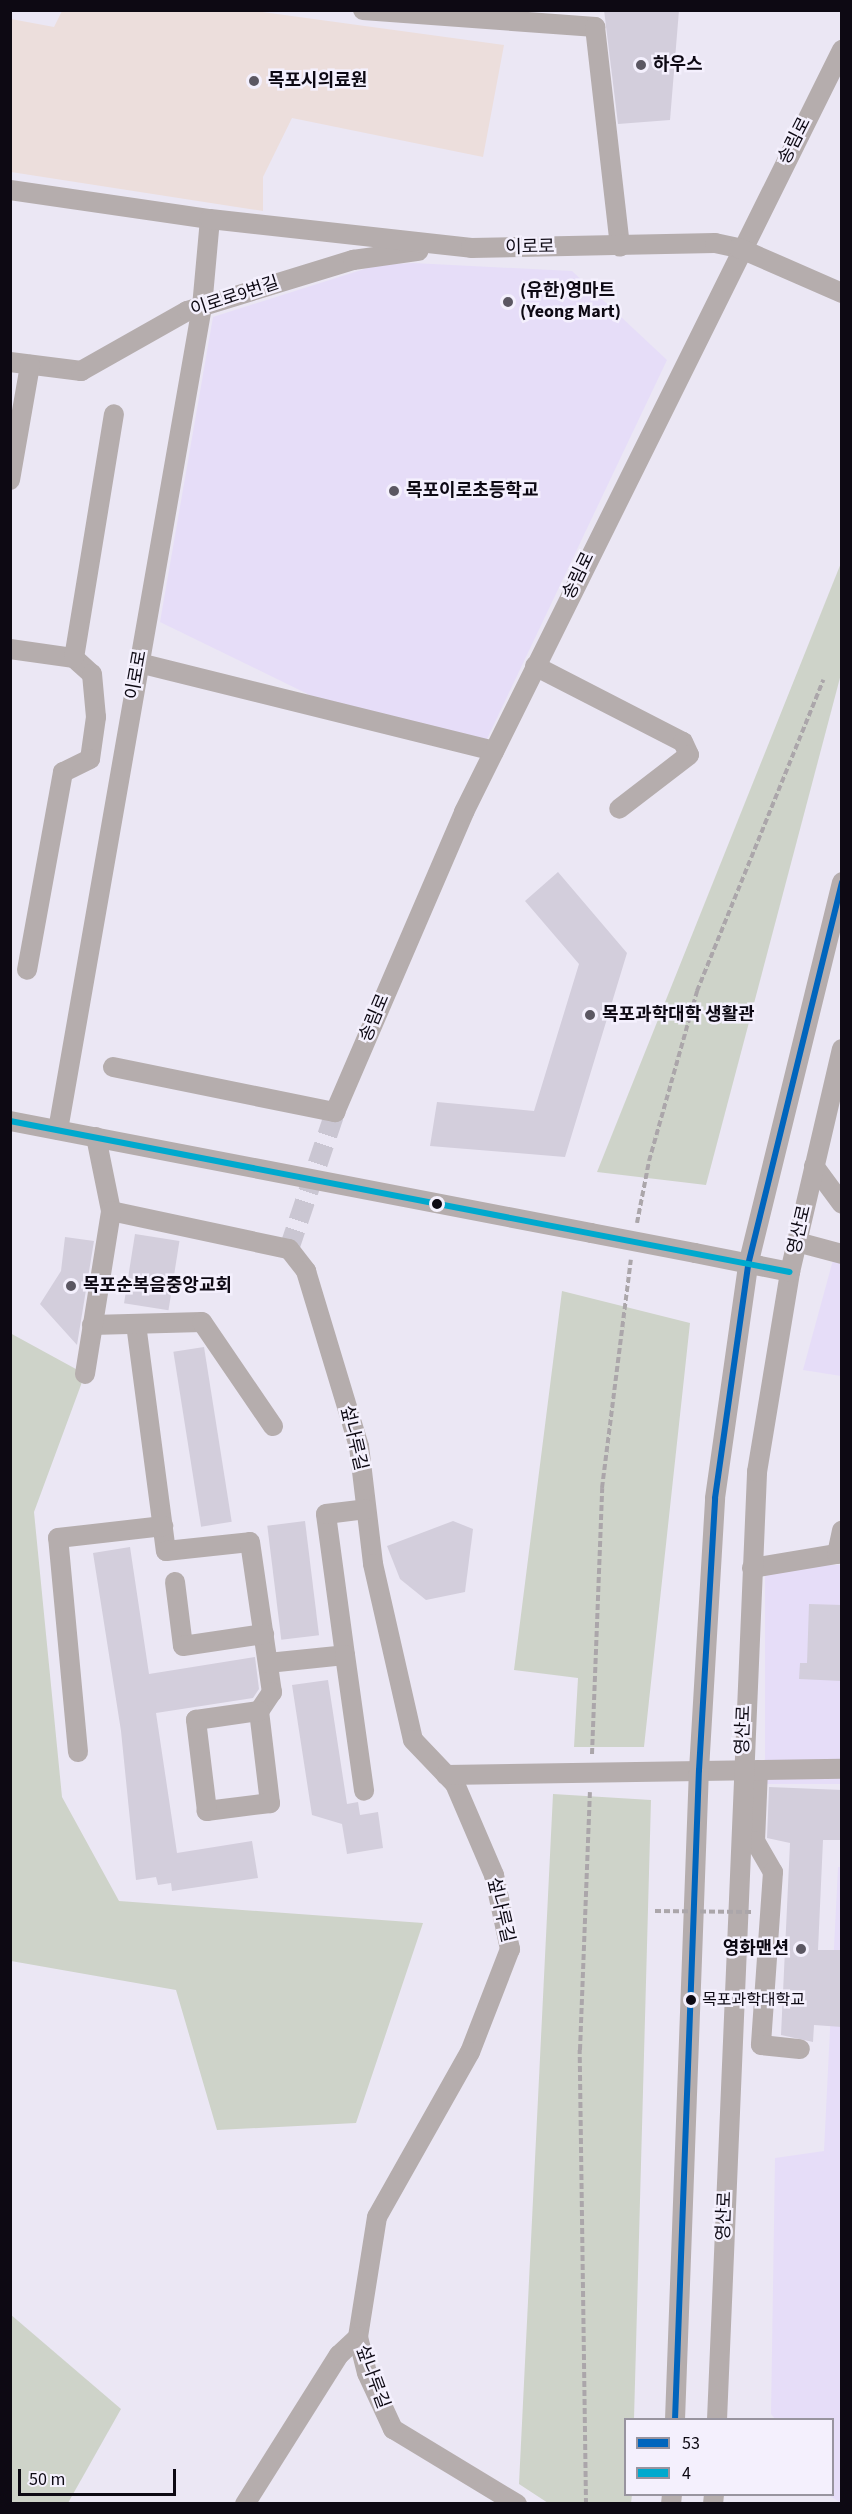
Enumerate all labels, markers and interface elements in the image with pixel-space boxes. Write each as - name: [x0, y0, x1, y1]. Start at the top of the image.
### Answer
- place label: 하우스: [653, 54, 703, 76]
- marker: 하우스: [634, 58, 648, 72]
- place label: 목포시의료원: [268, 70, 367, 92]
- marker: 목포시의료원: [245, 72, 263, 90]
- street label: 송림로: [774, 114, 816, 168]
- street label: 이로로: [505, 237, 555, 259]
- street label: 이로로9번길: [188, 273, 282, 321]
- place label: (유한)영마트 (Yeong Mart): [520, 281, 621, 324]
- marker: (유한)영마트 (Yeong Mart): [501, 295, 515, 309]
- place label: 목포이로초등학교: [406, 480, 538, 502]
- marker: 목포이로초등학교: [387, 484, 401, 498]
- street label: 송림로: [558, 549, 600, 603]
- street label: 이로로: [122, 649, 152, 701]
- street label: 송림로: [355, 991, 395, 1045]
- place label: 목포과학대학 생활관: [602, 1004, 755, 1026]
- marker: 목포과학대학 생활관: [583, 1008, 597, 1022]
- unlabelled marker: [431, 1198, 443, 1210]
- street label: 영산로: [784, 1203, 816, 1257]
- place label: 목포순복음중앙교회: [83, 1275, 232, 1297]
- marker: 목포순복음중앙교회: [64, 1279, 78, 1293]
- street label: 섶나루길: [335, 1403, 371, 1473]
- street label: 영산로: [732, 1705, 756, 1755]
- street label: 섶나루길: [482, 1875, 518, 1945]
- place label: 영화맨션: [723, 1938, 789, 1960]
- marker: 영화맨션: [794, 1942, 808, 1956]
- place label: 목포과학대학교: [702, 1990, 805, 2010]
- marker: 목포과학대학교: [685, 1994, 697, 2006]
- street label: 영산로: [713, 2191, 737, 2241]
- street label: 섶나루길: [351, 2342, 393, 2412]
- legend: [624, 2418, 834, 2496]
- text: 53: [682, 2431, 700, 2456]
- scale bar: [21, 2457, 178, 2495]
- text: 4: [682, 2461, 691, 2486]
- text: 50 m: [29, 2467, 65, 2492]

